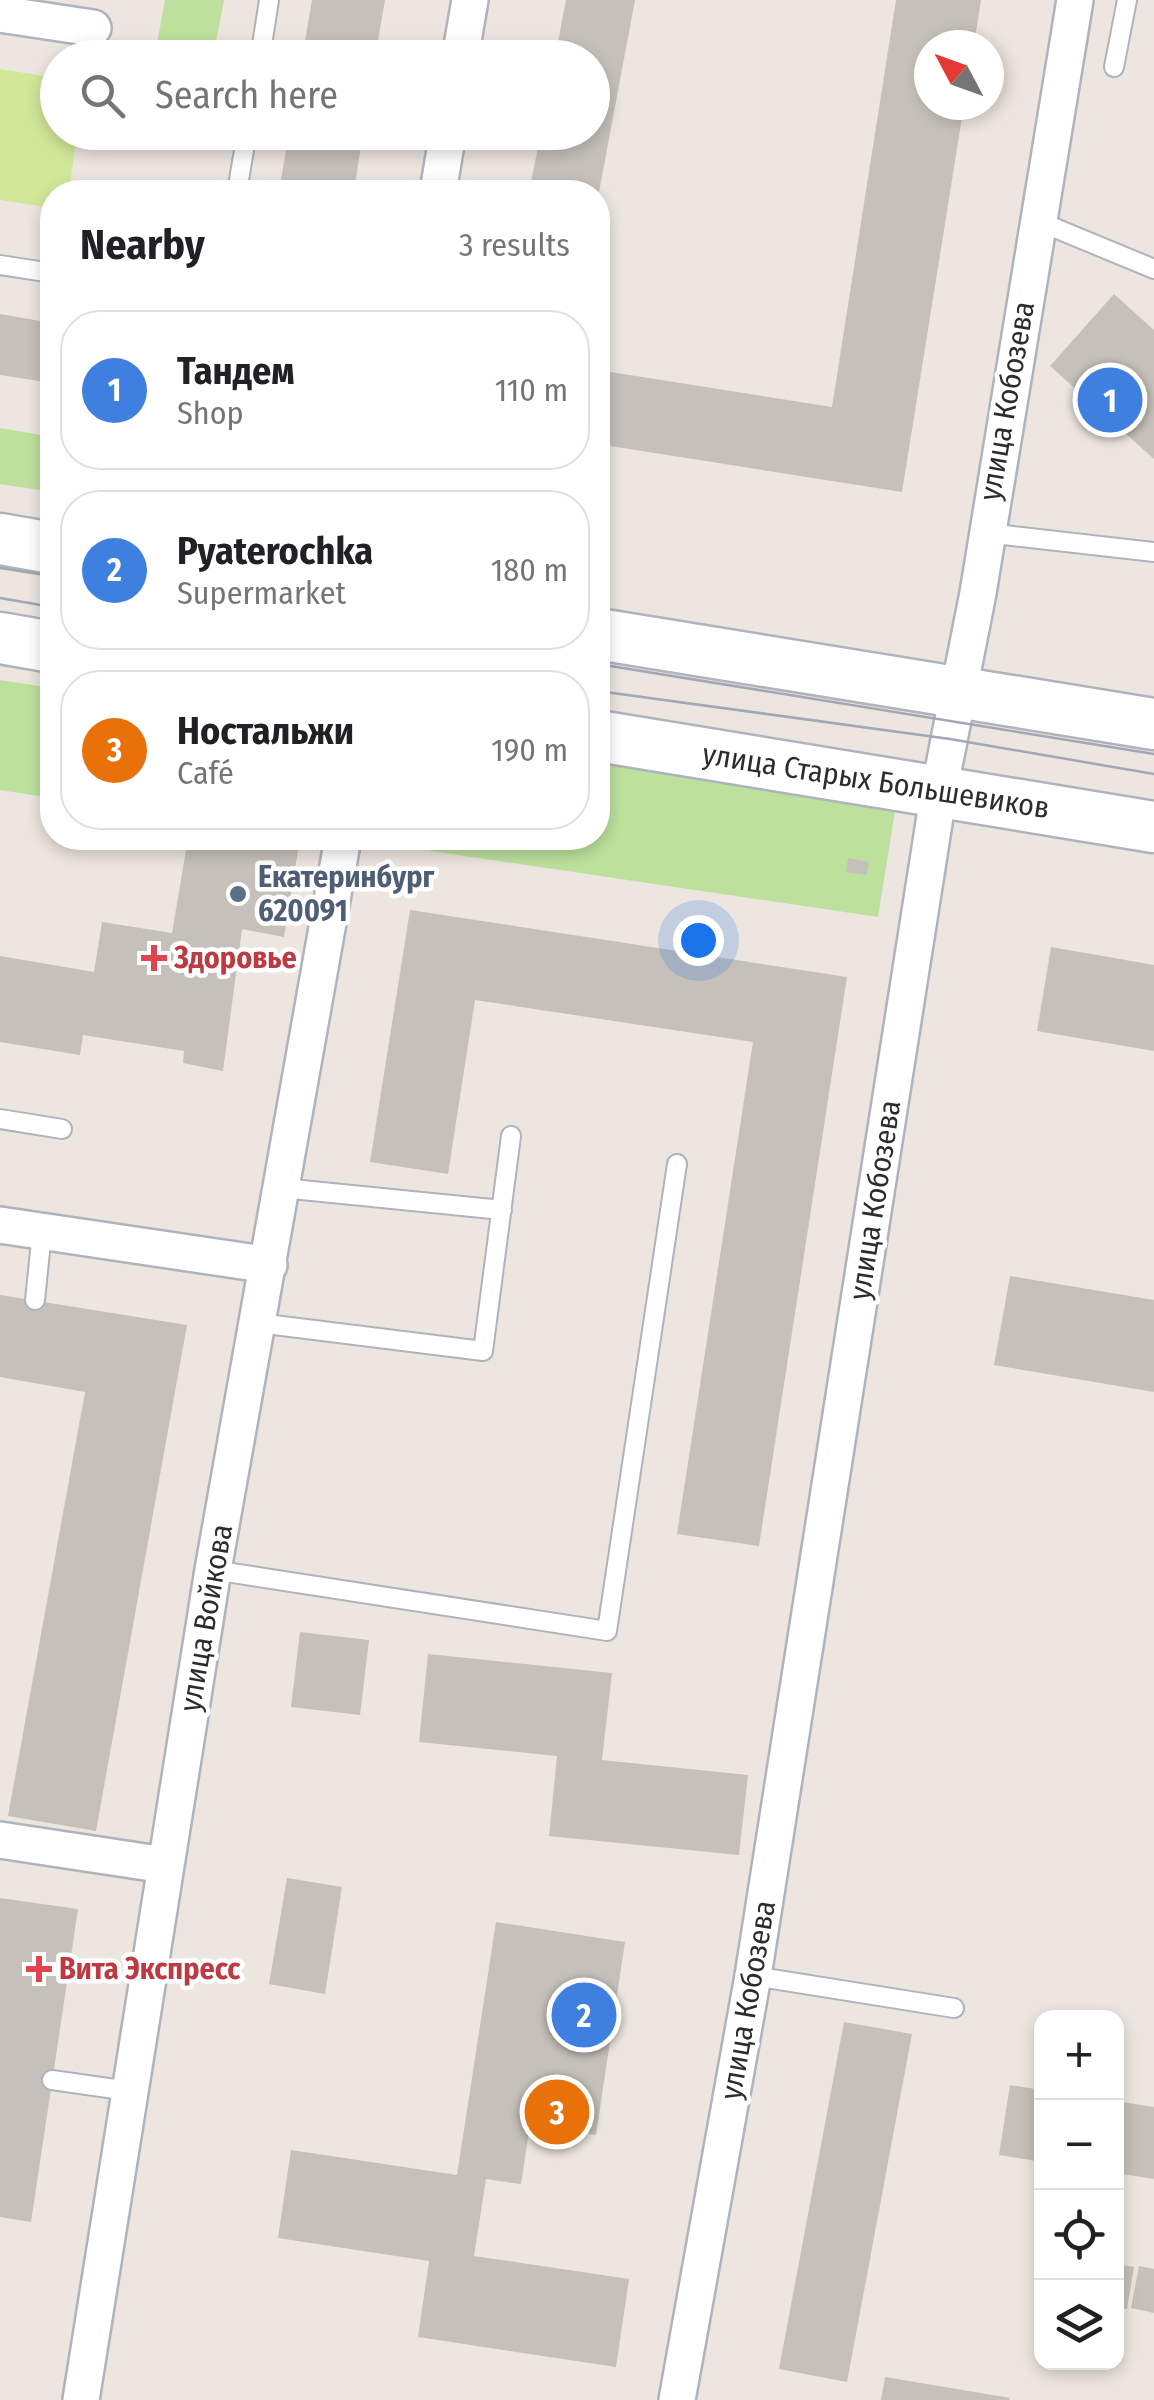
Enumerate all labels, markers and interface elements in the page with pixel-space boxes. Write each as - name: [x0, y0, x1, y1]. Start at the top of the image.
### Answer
- north arrow: [914, 30, 1004, 120]
- search box: [40, 40, 610, 150]
- icon: search: [75, 68, 130, 123]
- text: Search here: [155, 72, 338, 118]
- text: Nearby: [80, 220, 205, 270]
- text: 3 results: [459, 226, 570, 264]
- street label: улица Кобозева: [972, 299, 1042, 503]
- text: Тандем: [177, 348, 295, 394]
- pin: 1: [1078, 362, 1142, 438]
- text: 1: [108, 371, 121, 409]
- text: 110 m: [495, 371, 568, 409]
- text: Shop: [177, 394, 244, 432]
- text: Pyaterochka: [177, 528, 373, 574]
- text: 2: [107, 551, 122, 589]
- text: 180 m: [491, 551, 568, 589]
- text: Supermarket: [177, 574, 346, 612]
- text: Ностальжи: [177, 708, 354, 754]
- text: 3: [107, 731, 122, 769]
- text: 190 m: [491, 731, 568, 769]
- street label: улица Старых Большевиков: [700, 736, 1052, 826]
- text: Café: [177, 754, 234, 792]
- place label: Екатеринбург 620091: [258, 859, 434, 929]
- marker: Екатеринбург 620091: [227, 883, 249, 905]
- your location: [673, 915, 724, 966]
- place label: Здоровье: [173, 940, 297, 976]
- marker: Здоровье: [143, 947, 165, 969]
- street label: улица Кобозева: [841, 1098, 909, 1302]
- street label: улица Войкова: [172, 1522, 240, 1714]
- street label: улица Кобозева: [713, 1898, 783, 2102]
- place label: Вита Экспресс: [59, 1951, 241, 1987]
- marker: Вита Экспресс: [28, 1958, 50, 1980]
- pin: 2: [552, 1978, 616, 2052]
- map controls: [1034, 2010, 1124, 2370]
- button: +: [1034, 2010, 1124, 2100]
- pin: 3: [524, 2074, 590, 2150]
- button: −: [1034, 2100, 1124, 2190]
- button: locate: [1034, 2190, 1124, 2280]
- button: layers: [1034, 2280, 1124, 2370]

